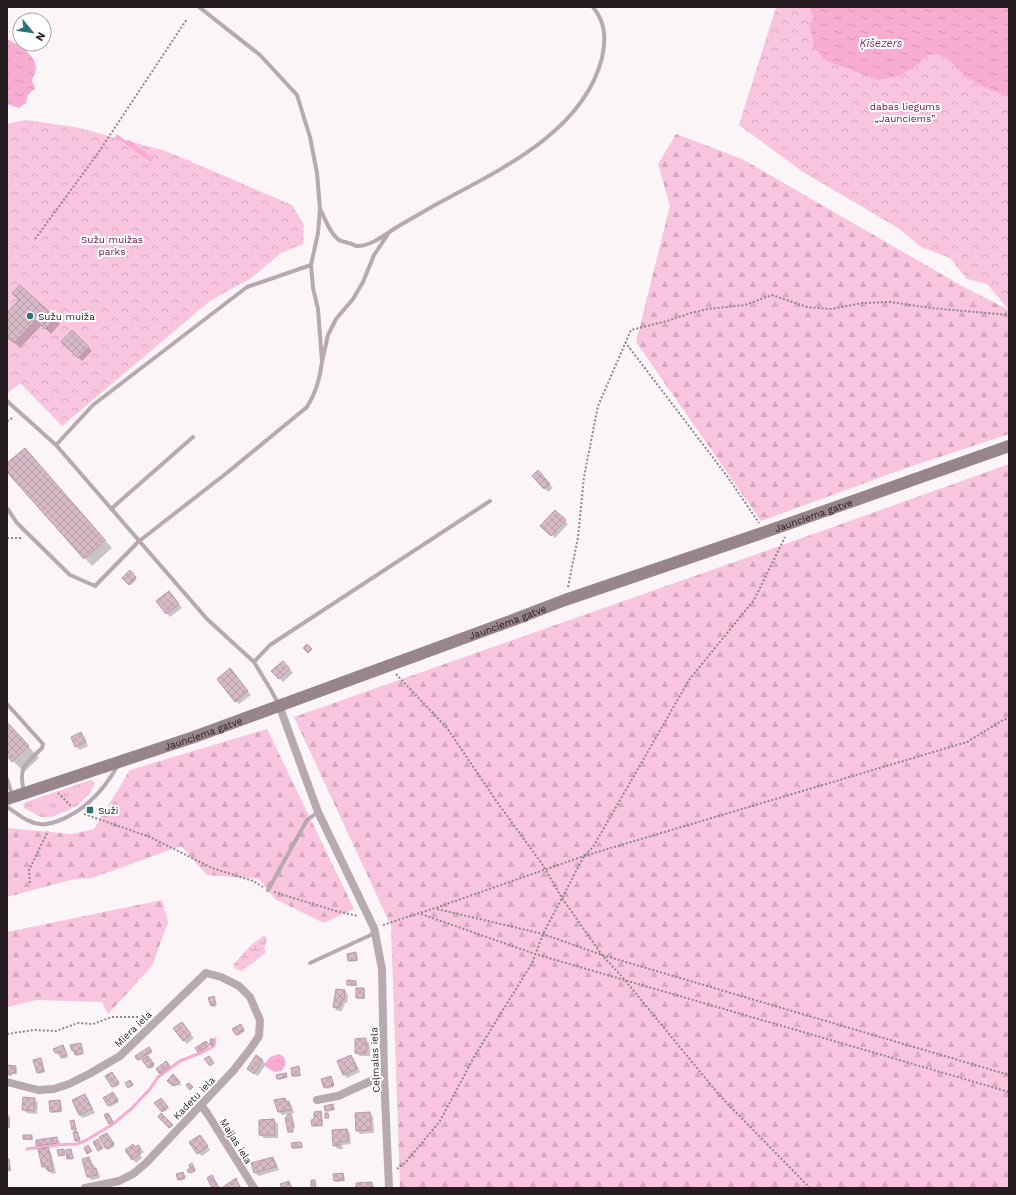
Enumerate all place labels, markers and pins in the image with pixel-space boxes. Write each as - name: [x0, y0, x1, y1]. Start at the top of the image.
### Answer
- marker: Sužu muiža: [25, 311, 35, 321]
- place label: Sužu muiža: [38, 311, 95, 322]
- marker: Suži: [85, 805, 95, 815]
- place label: Suži: [98, 805, 119, 816]

